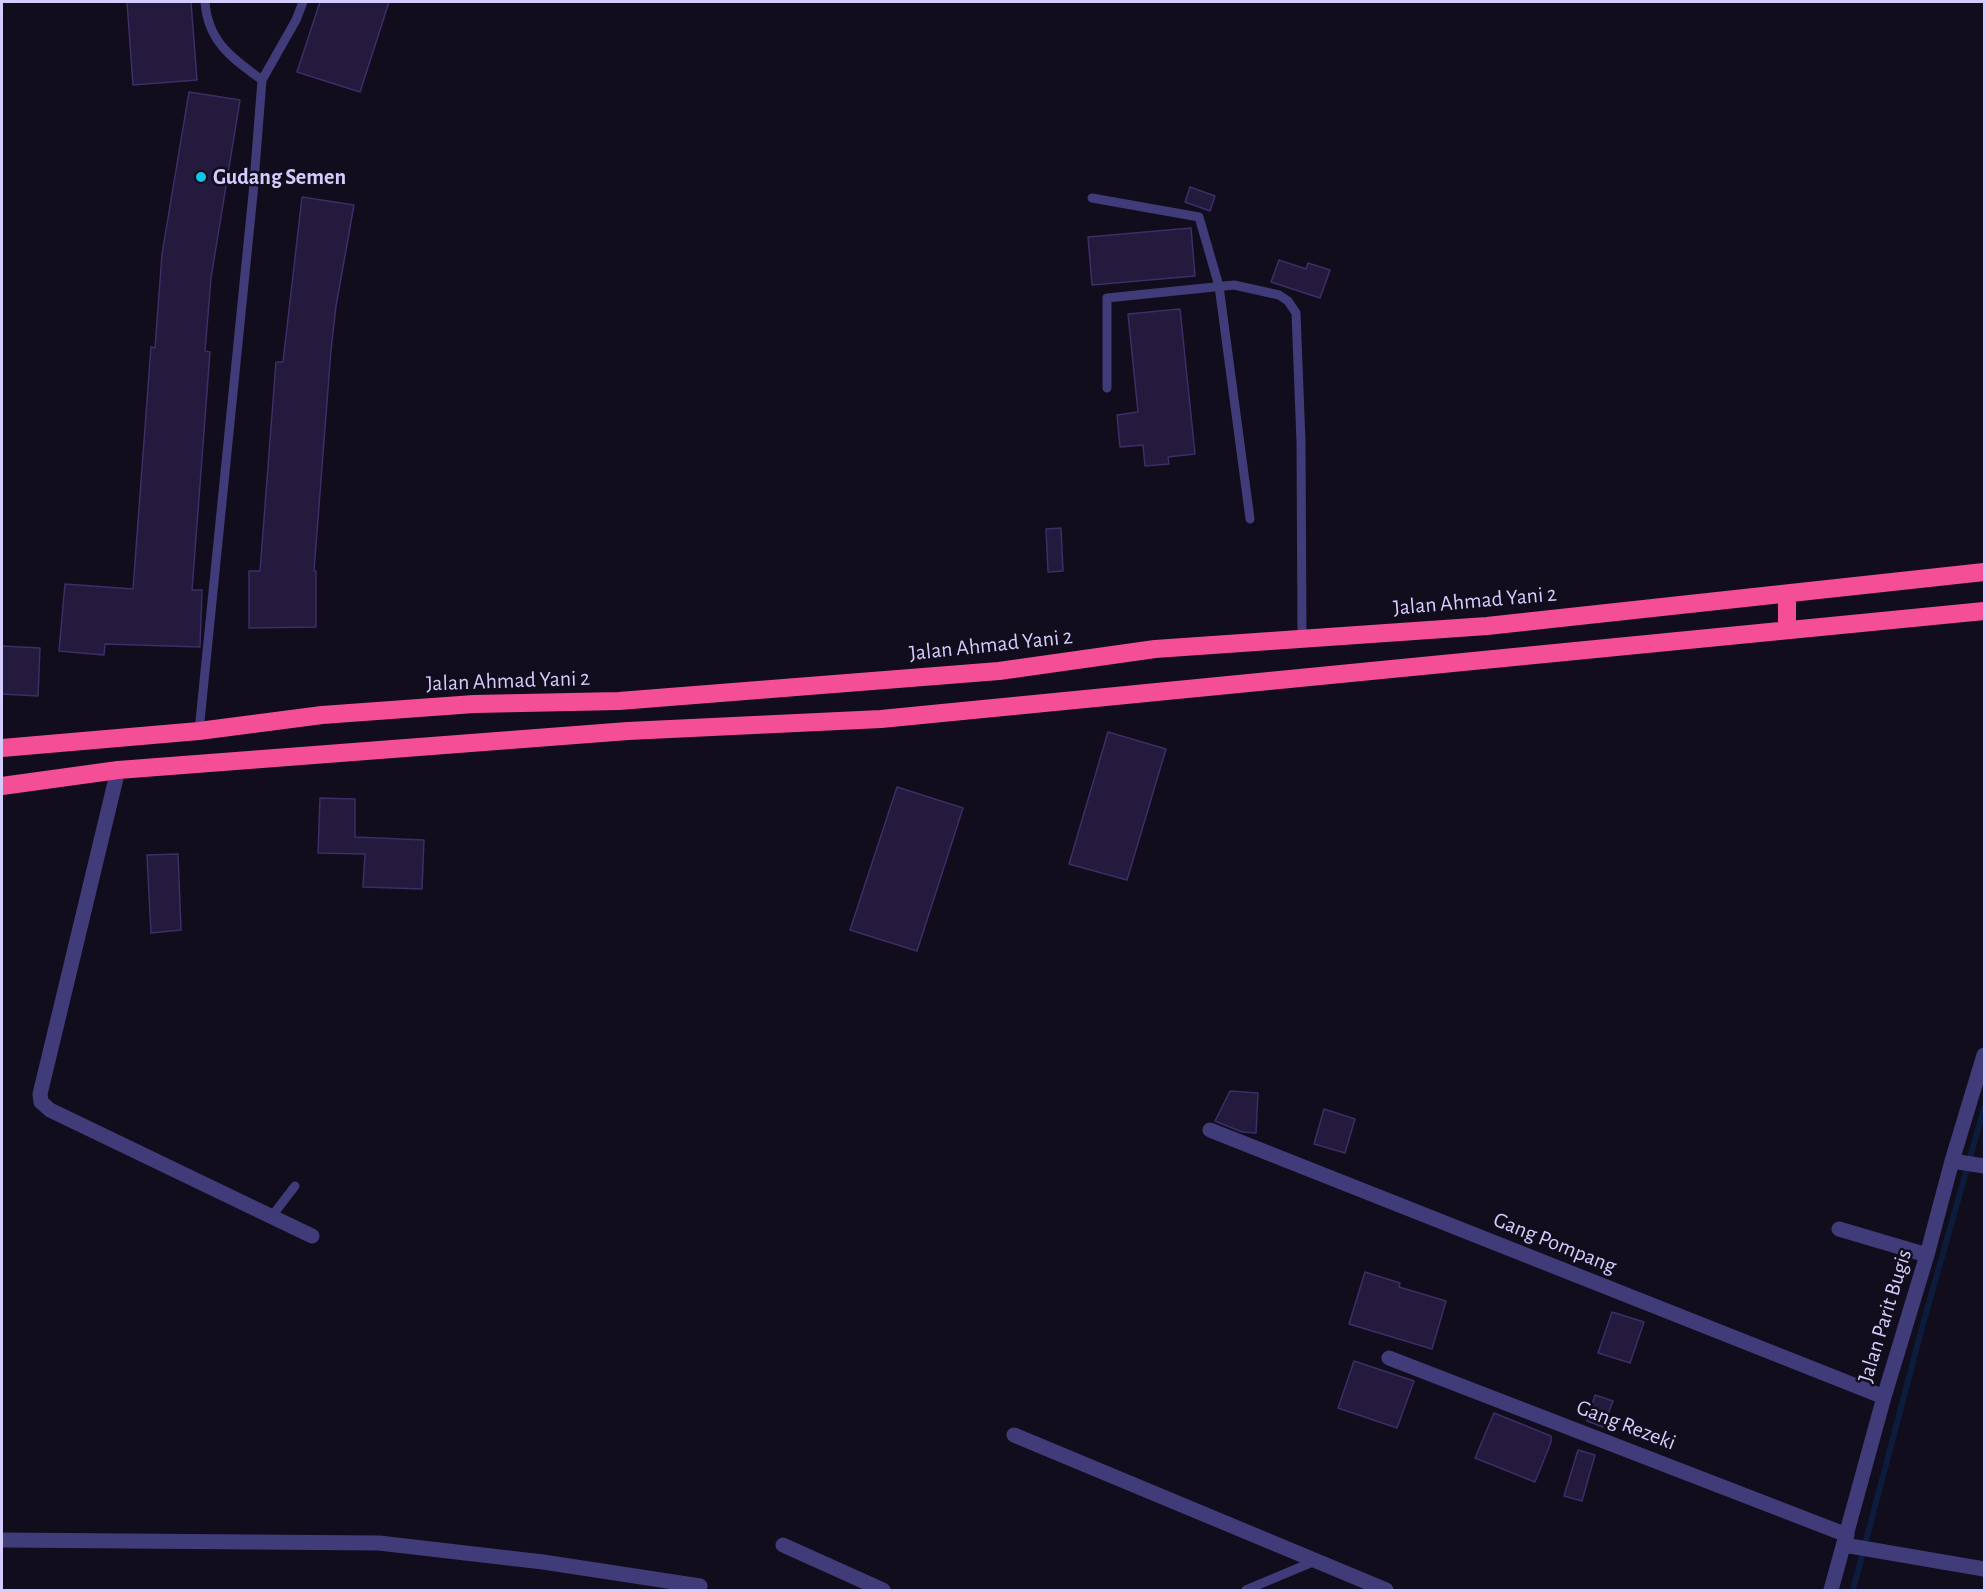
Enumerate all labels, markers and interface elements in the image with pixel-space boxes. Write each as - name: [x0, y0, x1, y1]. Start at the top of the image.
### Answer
- place label: Gudang Semen: [213, 164, 346, 190]
- marker: Gudang Semen: [194, 170, 208, 184]
- street label: Jalan Ahmad Yani 2: [1392, 581, 1558, 621]
- street label: Jalan Ahmad Yani 2: [908, 623, 1074, 667]
- street label: Jalan Ahmad Yani 2: [426, 665, 590, 697]
- street label: Gang Pompang: [1490, 1206, 1620, 1280]
- street label: Jalan Parit Bugis: [1852, 1246, 1918, 1386]
- street label: Gang Rezeki: [1573, 1394, 1679, 1456]

